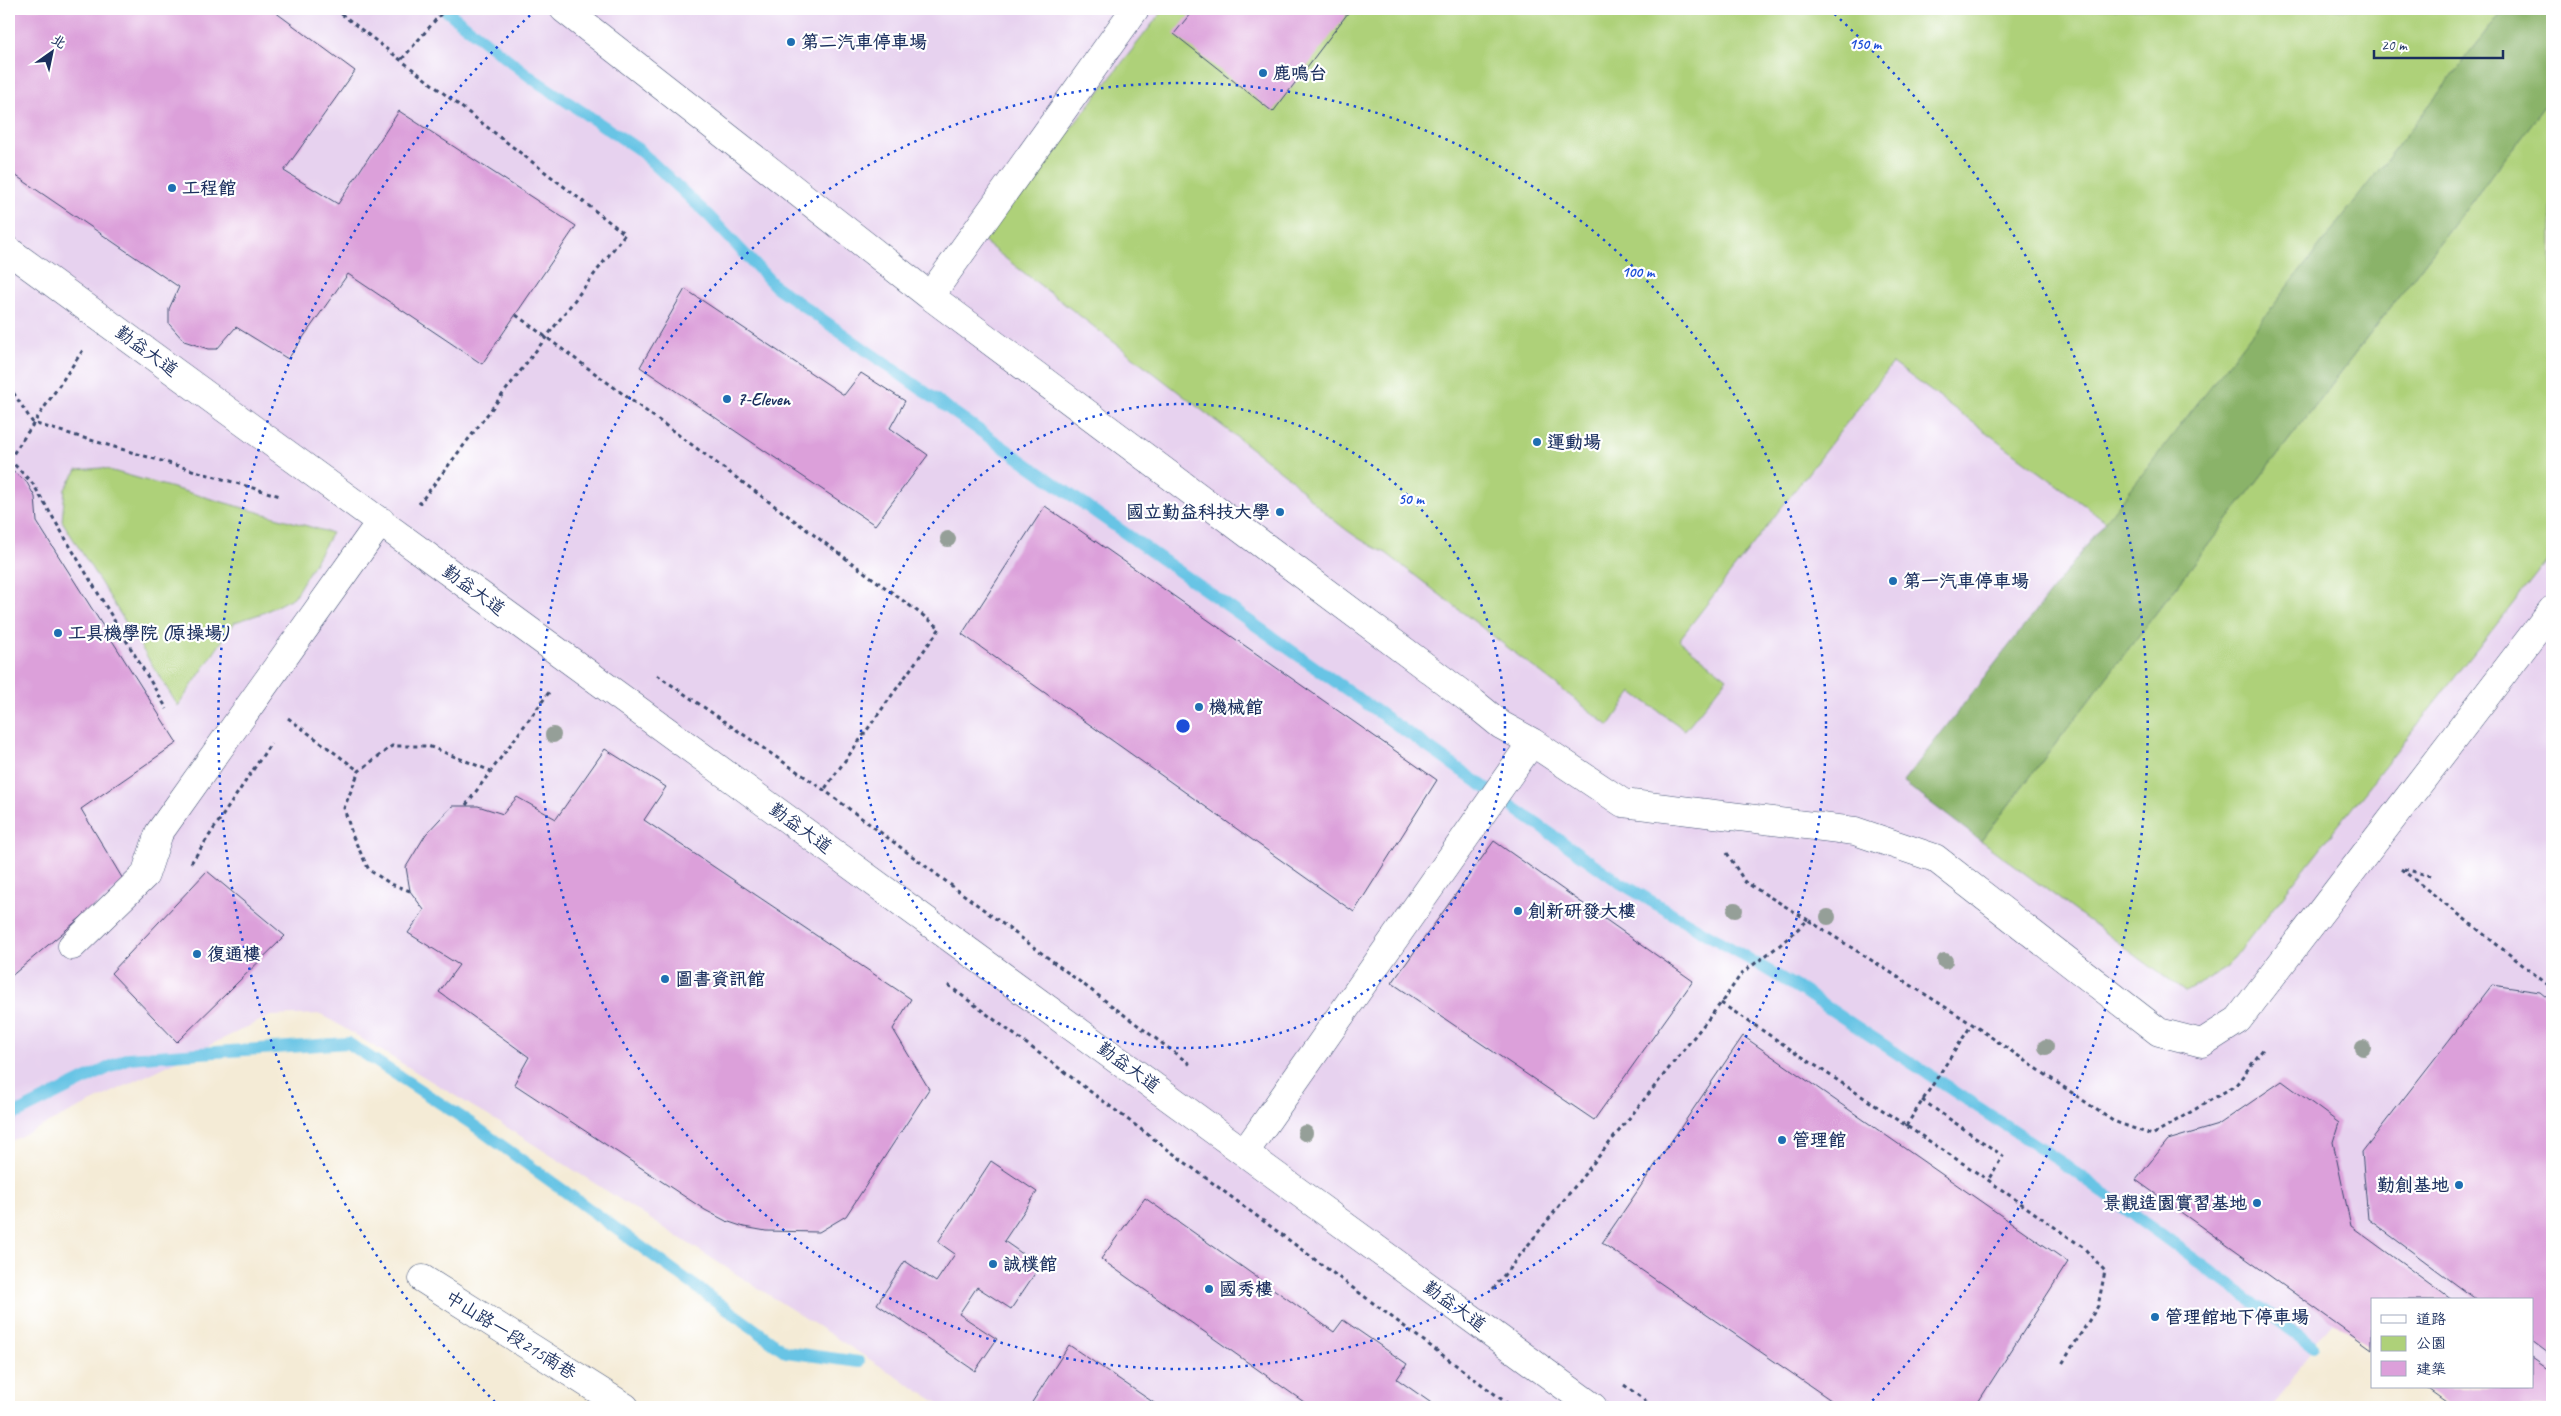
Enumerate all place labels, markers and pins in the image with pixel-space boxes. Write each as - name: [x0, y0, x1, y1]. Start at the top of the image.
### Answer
- place label: 第二汽車停車場: [801, 31, 927, 53]
- marker: 第二汽車停車場: [785, 36, 797, 48]
- place label: 鹿鳴台: [1273, 62, 1327, 84]
- marker: 鹿鳴台: [1257, 67, 1269, 79]
- place label: 工程館: [182, 177, 236, 199]
- marker: 工程館: [166, 182, 178, 194]
- place label: 7-Eleven: [737, 388, 792, 410]
- marker: 7-Eleven: [721, 393, 733, 405]
- place label: 運動場: [1547, 431, 1601, 453]
- marker: 運動場: [1531, 436, 1543, 448]
- place label: 國立勤益科技大學: [1126, 501, 1270, 523]
- marker: 國立勤益科技大學: [1274, 506, 1286, 518]
- place label: 第一汽車停車場: [1903, 570, 2029, 592]
- marker: 第一汽車停車場: [1887, 575, 1899, 587]
- place label: 工具機學院 (原操場): [68, 622, 229, 644]
- marker: 工具機學院 (原操場): [52, 627, 64, 639]
- place label: 機械館: [1209, 696, 1263, 718]
- marker: 機械館: [1193, 701, 1205, 713]
- centre of rings: [1174, 717, 1192, 735]
- place label: 創新研發大樓: [1528, 900, 1636, 922]
- marker: 創新研發大樓: [1512, 905, 1524, 917]
- place label: 復通樓: [207, 943, 261, 965]
- marker: 復通樓: [191, 948, 203, 960]
- place label: 圖書資訊館: [675, 968, 765, 990]
- marker: 圖書資訊館: [659, 973, 671, 985]
- place label: 管理館: [1792, 1129, 1846, 1151]
- marker: 管理館: [1776, 1134, 1788, 1146]
- place label: 勤創基地: [2377, 1174, 2449, 1196]
- marker: 勤創基地: [2453, 1179, 2465, 1191]
- place label: 景觀造園實習基地: [2103, 1192, 2247, 1214]
- marker: 景觀造園實習基地: [2251, 1197, 2263, 1209]
- place label: 誠樸館: [1003, 1253, 1057, 1275]
- marker: 誠樸館: [987, 1258, 999, 1270]
- place label: 國秀樓: [1219, 1278, 1273, 1300]
- marker: 國秀樓: [1203, 1283, 1215, 1295]
- place label: 管理館地下停車場: [2165, 1306, 2309, 1328]
- marker: 管理館地下停車場: [2149, 1311, 2161, 1323]

